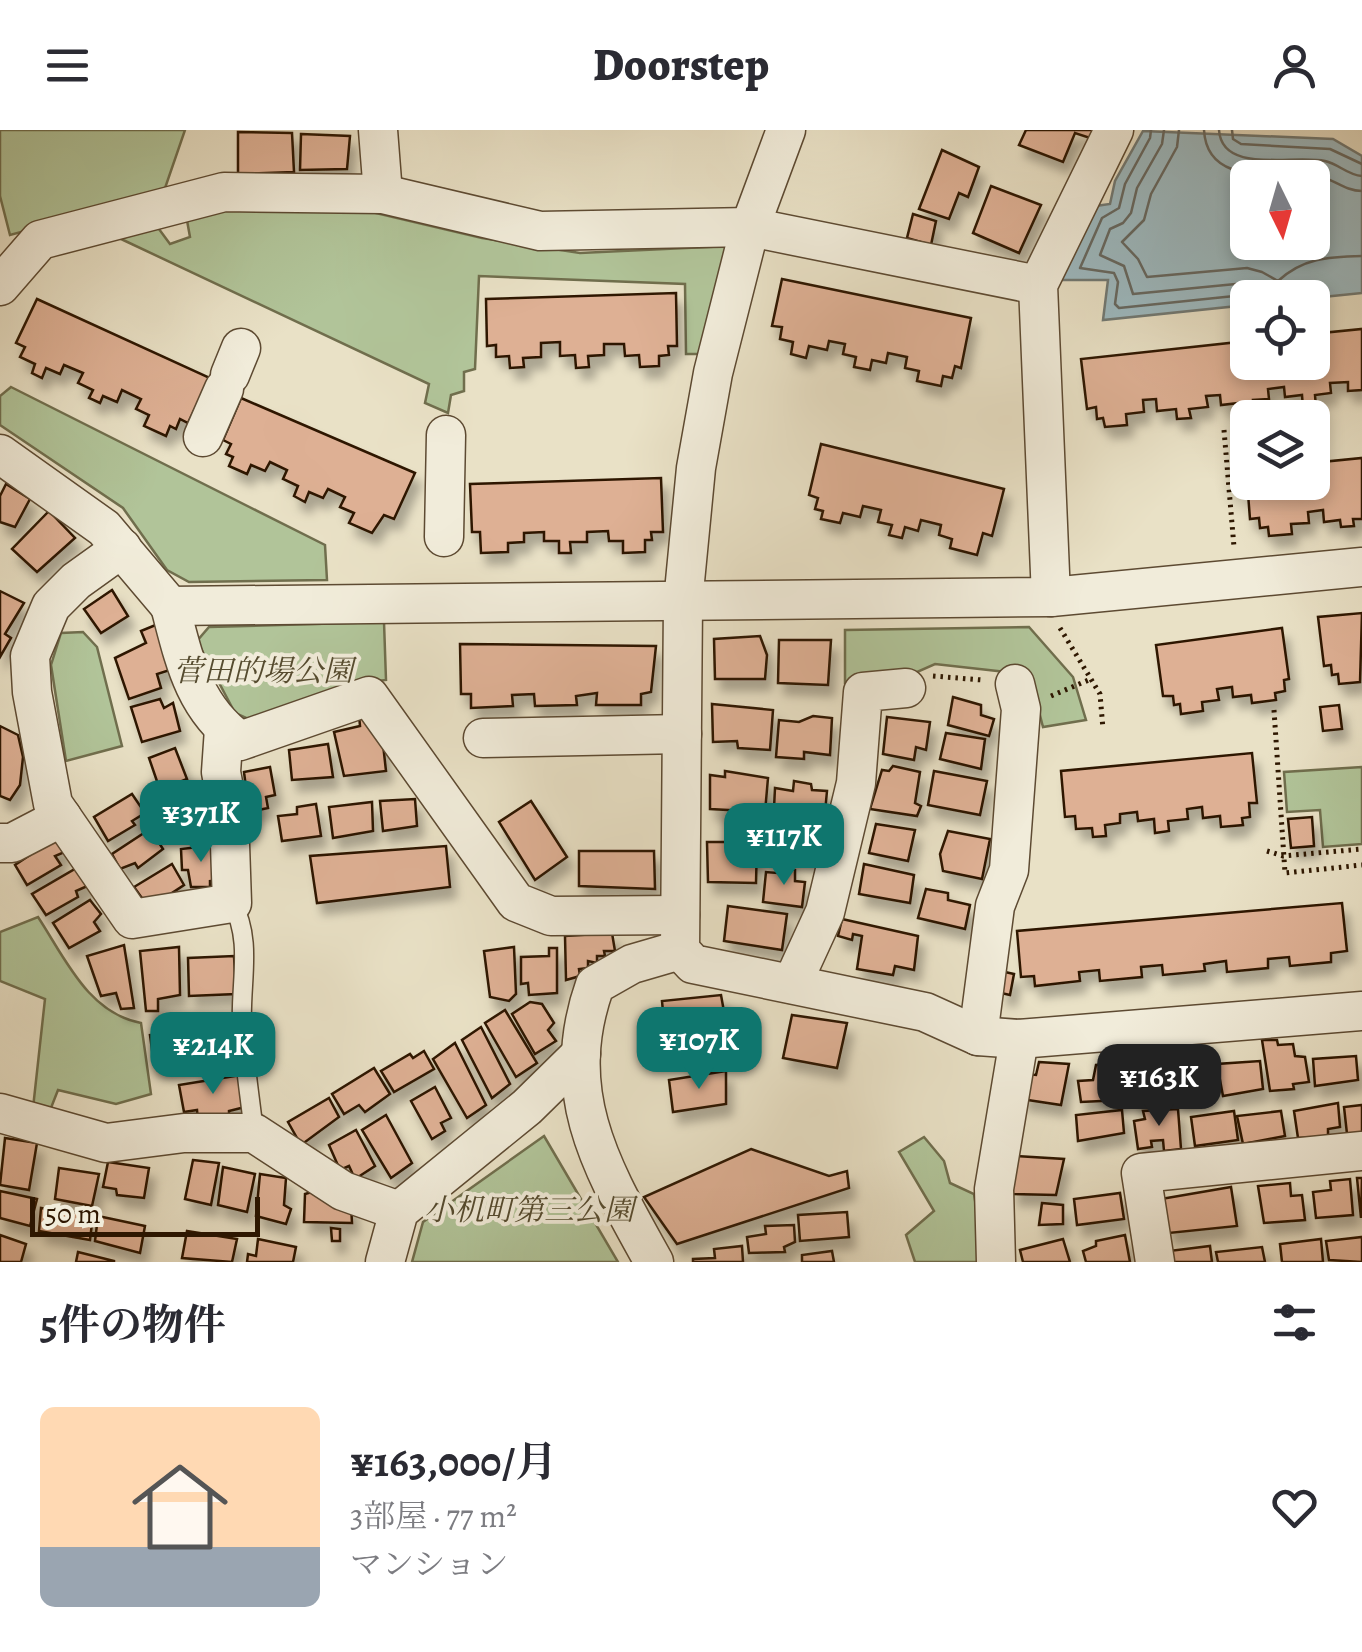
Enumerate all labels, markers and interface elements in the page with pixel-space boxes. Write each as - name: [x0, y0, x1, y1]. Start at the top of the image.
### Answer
- text: Doorstep: [593, 34, 769, 96]
- icon: menu: [40, 38, 95, 93]
- icon: person: [1267, 38, 1322, 93]
- north arrow: [1230, 160, 1330, 260]
- map controls: [1230, 160, 1330, 500]
- button: locate: [1230, 280, 1330, 380]
- button: layers: [1230, 400, 1330, 500]
- park label: 菅田的場公園: [173, 651, 358, 691]
- pin: ¥371K: [131, 780, 271, 865]
- text: ¥371K: [162, 790, 240, 834]
- pin: ¥117K: [714, 803, 854, 888]
- text: ¥117K: [746, 813, 822, 857]
- pin: ¥107K: [629, 1007, 769, 1092]
- pin: ¥214K: [143, 1012, 283, 1097]
- text: ¥107K: [659, 1017, 739, 1061]
- text: ¥214K: [172, 1022, 254, 1066]
- pin: ¥163K: [1089, 1044, 1229, 1129]
- text: ¥163K: [1119, 1054, 1199, 1098]
- park label: 小机町第三公園: [424, 1190, 639, 1230]
- scale bar: [30, 1192, 260, 1236]
- text: 50 m: [45, 1195, 101, 1233]
- icon: filters: [1267, 1295, 1322, 1350]
- text: 5件の物件: [40, 1296, 226, 1353]
- text: ¥163,000/月: [350, 1433, 557, 1490]
- icon: home: [120, 1447, 240, 1567]
- icon: heart: [1267, 1480, 1322, 1535]
- text: 3部屋 · 77 m²: [350, 1494, 517, 1538]
- text: マンション: [350, 1542, 509, 1586]

